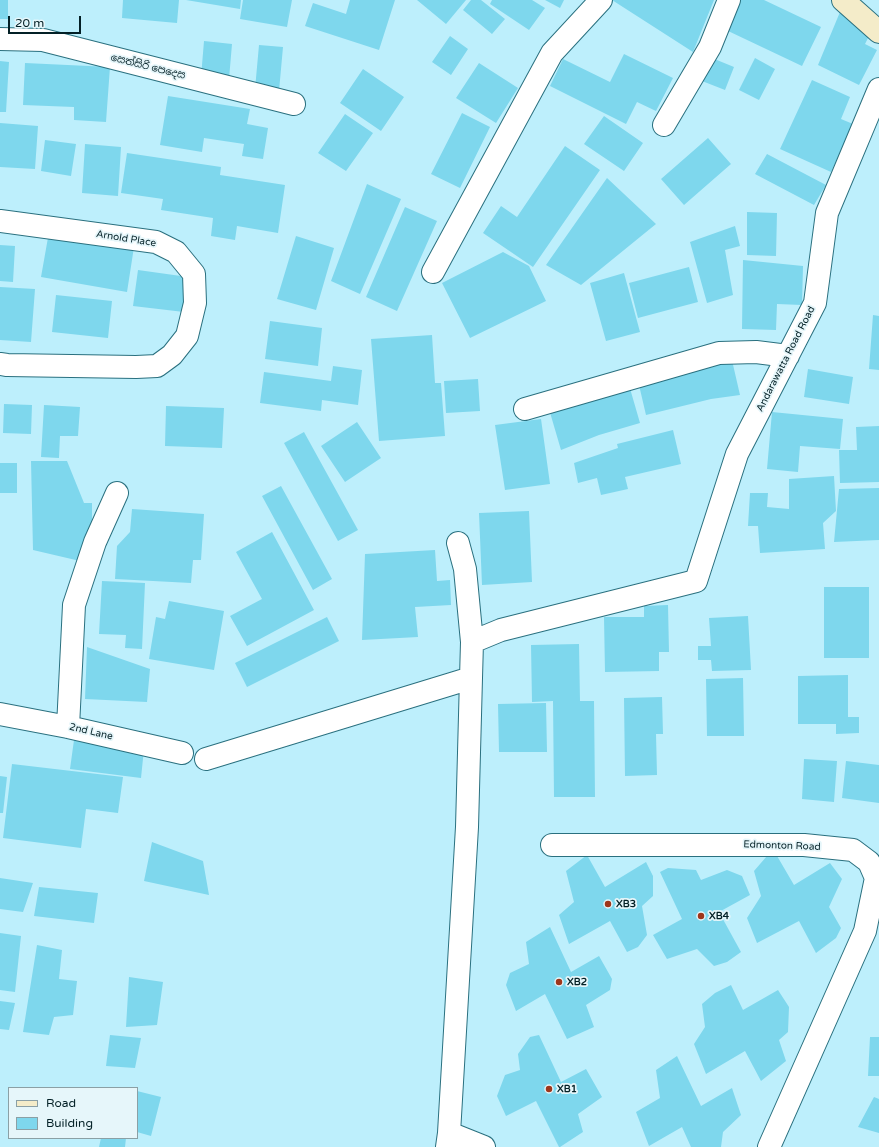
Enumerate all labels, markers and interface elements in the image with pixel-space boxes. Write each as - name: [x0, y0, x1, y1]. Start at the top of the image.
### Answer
- scale bar: [10, 8, 83, 34]
- text: 20 m: [15, 16, 44, 30]
- street label: සෙත්සිරි පෙදෙස: [109, 52, 187, 82]
- street label: Arnold Place: [95, 228, 157, 250]
- street label: Andarawatta Road Road: [754, 304, 818, 414]
- street label: 2nd Lane: [68, 721, 114, 743]
- street label: Edmonton Road: [743, 839, 821, 853]
- place label: XB3: [616, 898, 636, 910]
- marker: XB3: [603, 899, 613, 909]
- place label: XB4: [709, 910, 729, 922]
- marker: XB4: [696, 911, 706, 921]
- place label: XB2: [567, 976, 587, 988]
- marker: XB2: [554, 977, 564, 987]
- place label: XB1: [557, 1083, 577, 1095]
- marker: XB1: [544, 1084, 554, 1094]
- legend: [8, 1087, 138, 1139]
- text: Road: [46, 1096, 76, 1110]
- text: Building: [46, 1116, 93, 1130]

